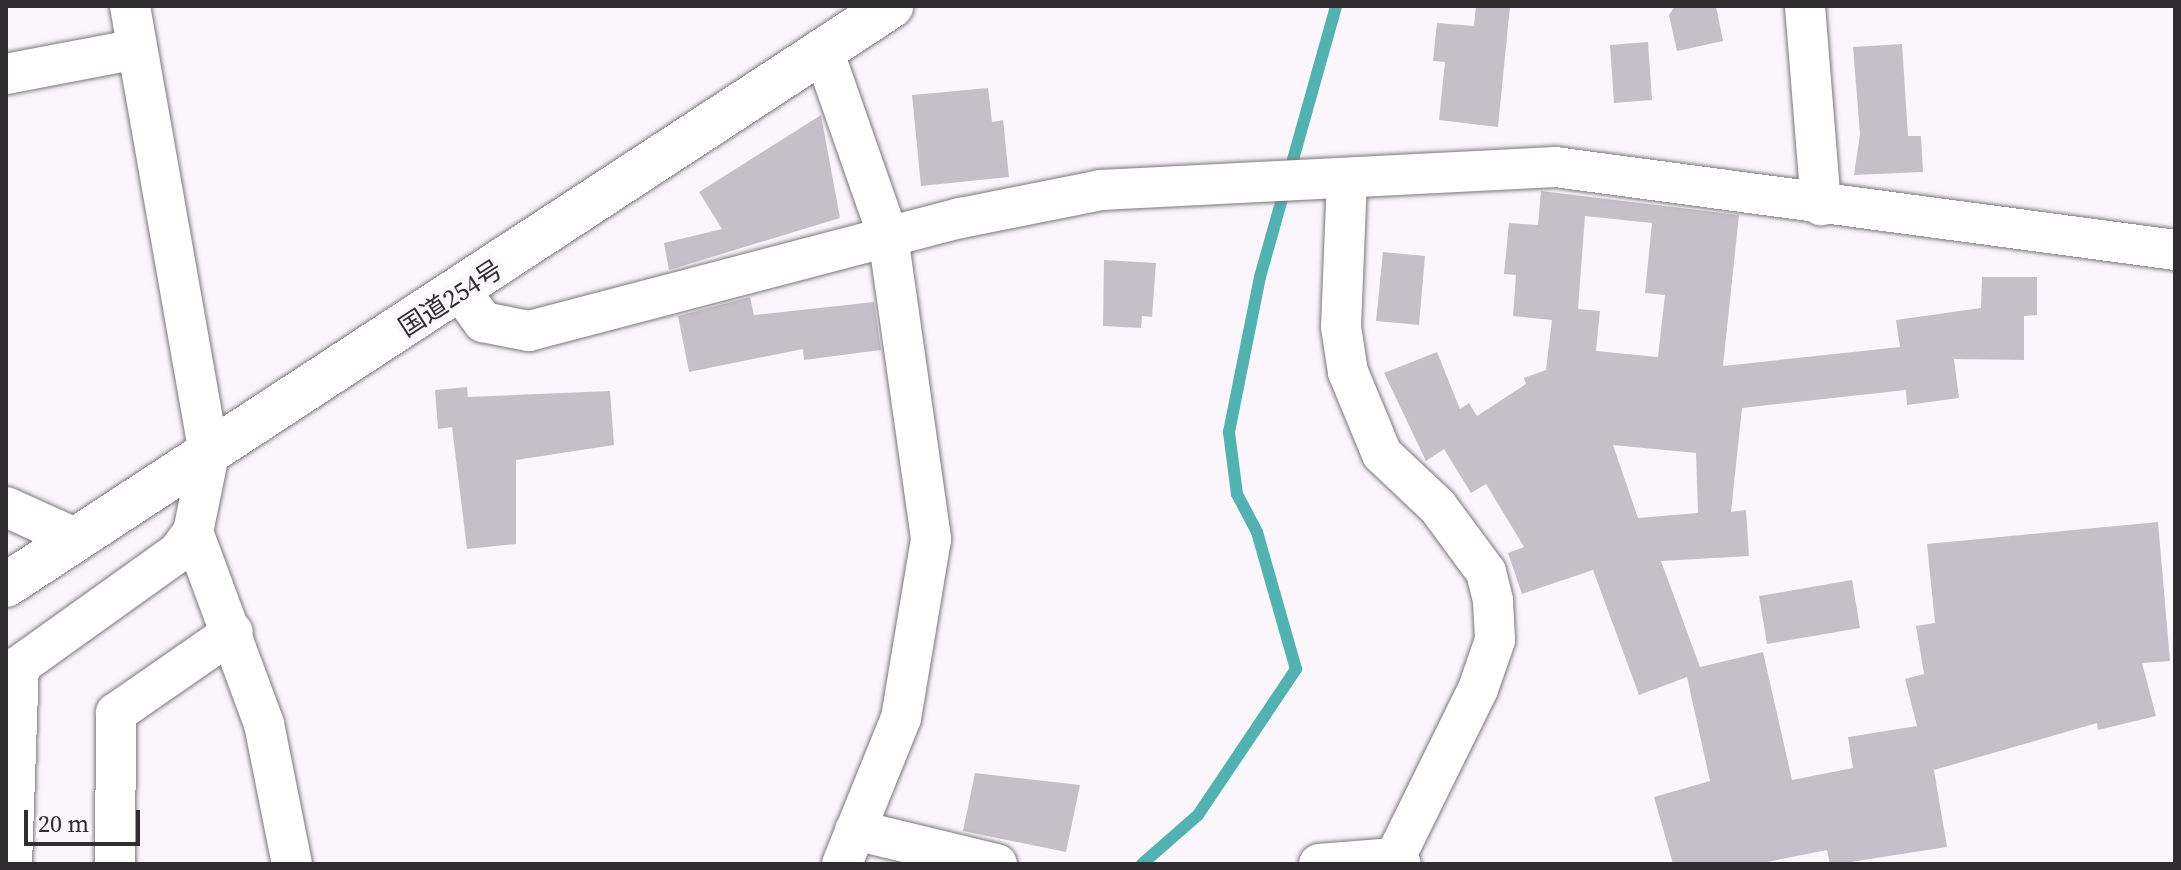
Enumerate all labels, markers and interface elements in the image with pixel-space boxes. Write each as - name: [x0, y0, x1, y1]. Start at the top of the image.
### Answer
- street label: 国道254号: [393, 254, 509, 344]
- scale bar: [28, 794, 144, 844]
- text: 20 m: [38, 807, 89, 840]

